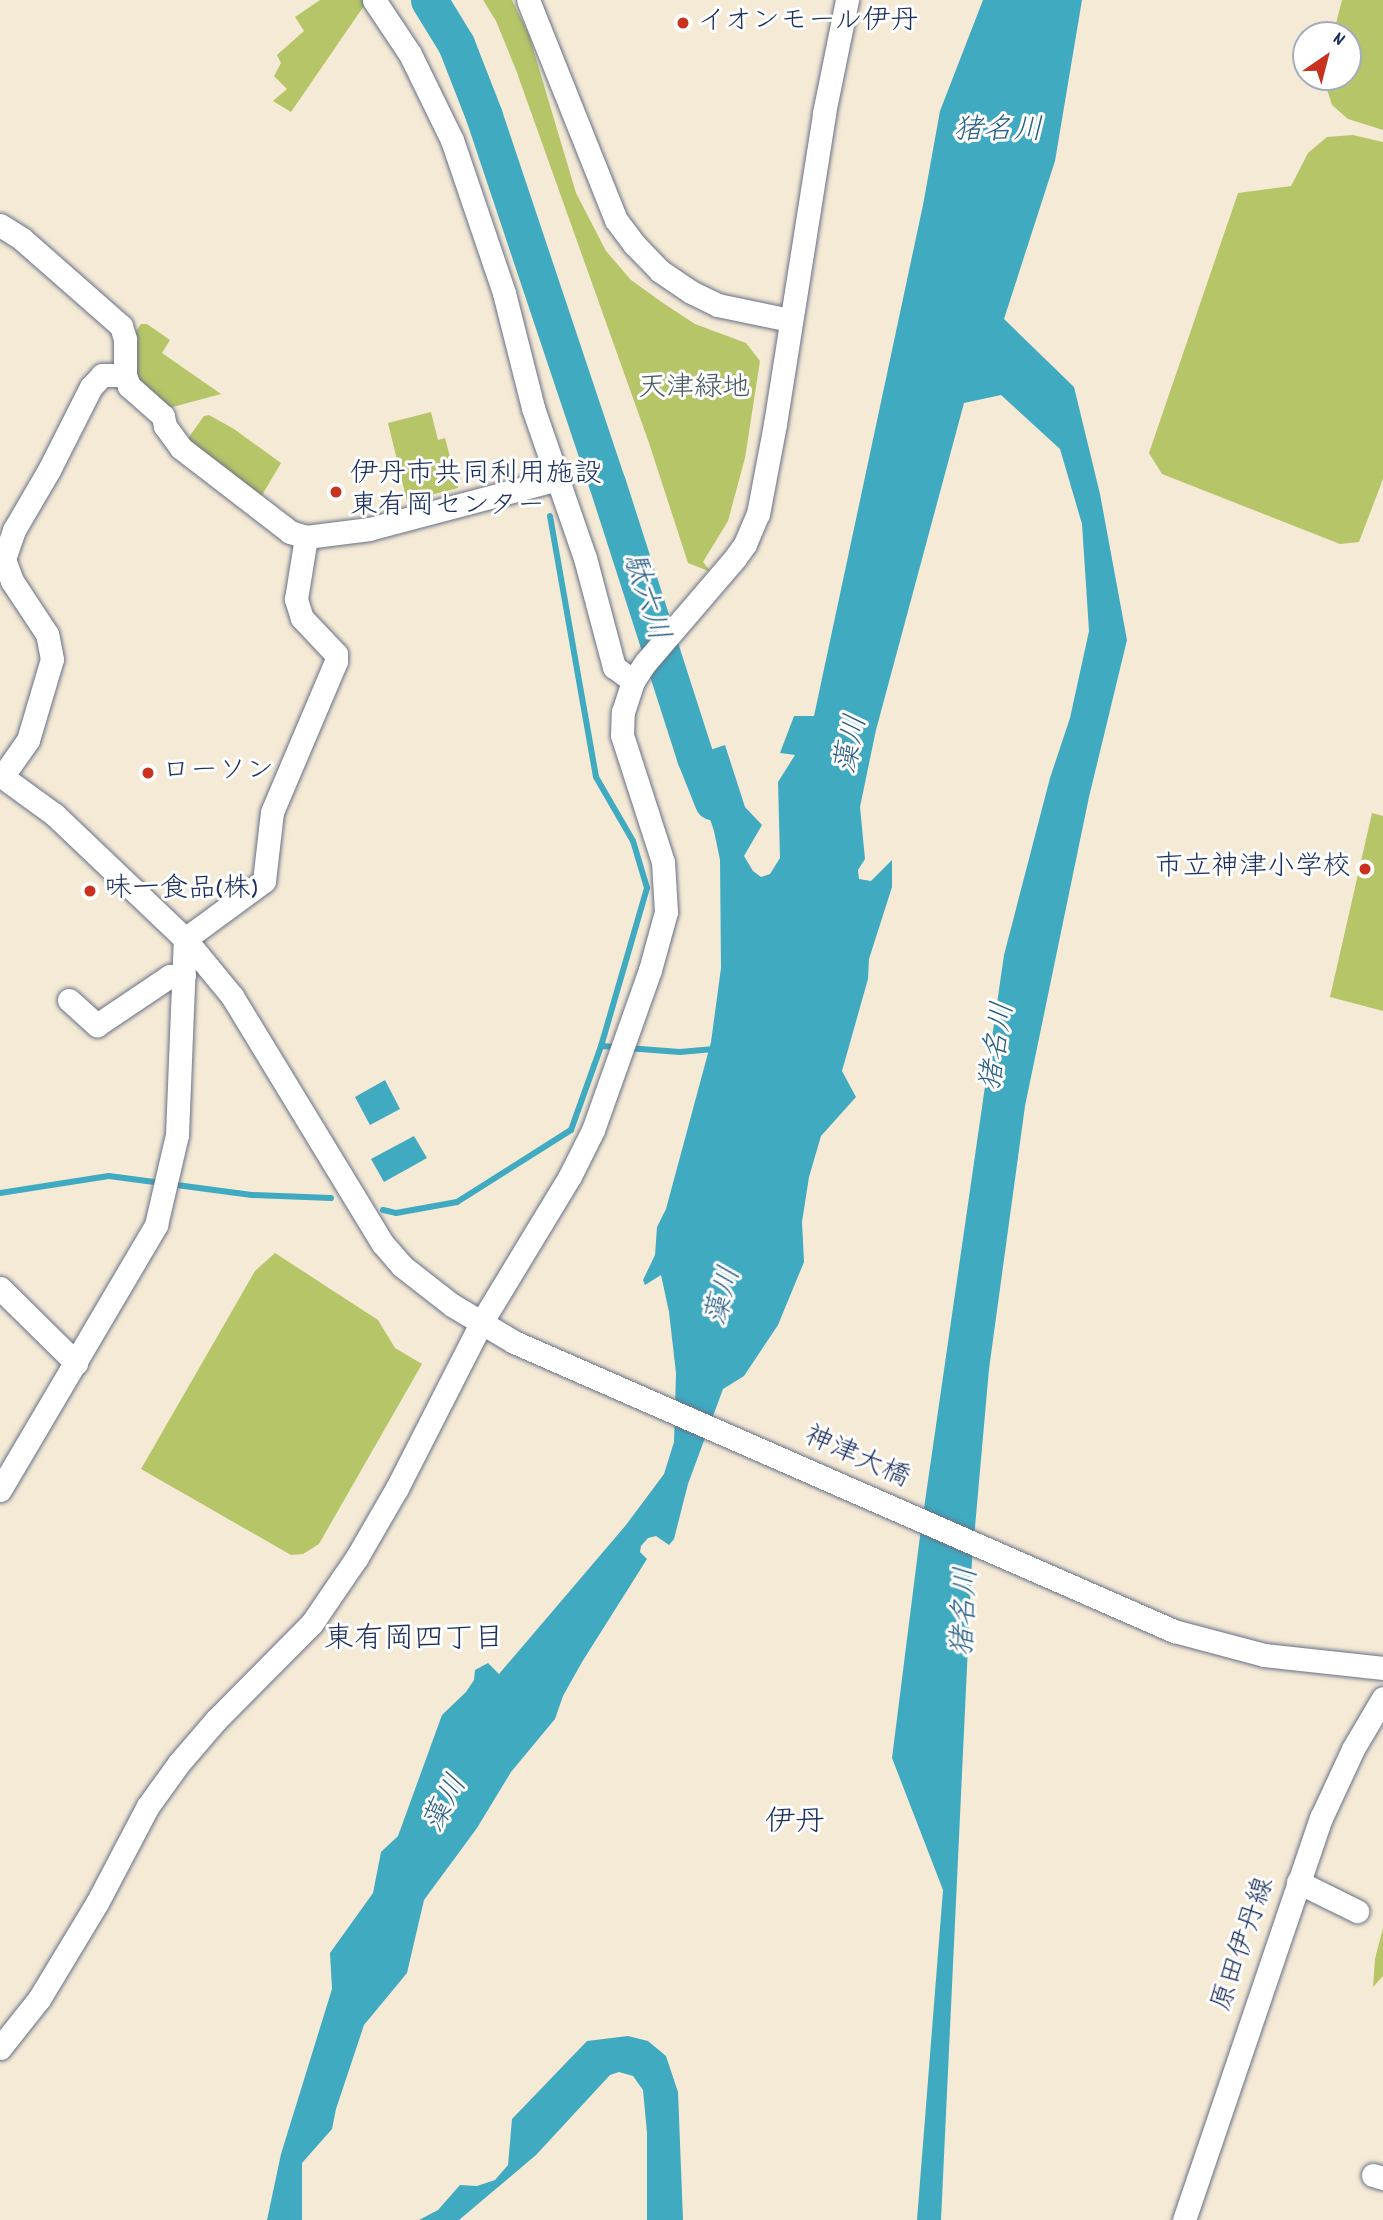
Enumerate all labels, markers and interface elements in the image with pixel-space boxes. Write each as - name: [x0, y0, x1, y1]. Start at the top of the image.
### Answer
- place label: イオンモール伊丹: [697, 6, 921, 40]
- marker: イオンモール伊丹: [675, 15, 691, 31]
- north arrow: [1292, 21, 1362, 91]
- text: N: [1327, 26, 1350, 54]
- water label: 猪名川: [953, 115, 1043, 151]
- park label: 天津緑地: [638, 373, 750, 407]
- place label: 伊丹市共同利用施設 東有岡センター: [350, 459, 602, 525]
- marker: 伊丹市共同利用施設 東有岡センター: [328, 484, 344, 500]
- water label: 駄六川: [612, 550, 674, 646]
- water label: 藻川: [830, 712, 878, 778]
- place label: ローソン: [162, 756, 274, 790]
- marker: ローソン: [140, 765, 156, 781]
- place label: 市立神津小学校: [1155, 852, 1351, 886]
- marker: 市立神津小学校: [1357, 861, 1373, 877]
- place label: 味一食品(株): [104, 874, 258, 908]
- marker: 味一食品(株): [82, 883, 98, 899]
- water label: 猪名川: [975, 1000, 1025, 1094]
- water label: 藻川: [700, 1263, 752, 1331]
- street label: 神津大橋: [798, 1421, 914, 1497]
- water label: 猪名川: [948, 1566, 988, 1658]
- district label: 東有岡四丁目: [324, 1624, 504, 1660]
- water label: 藻川: [418, 1770, 478, 1840]
- district label: 伊丹: [765, 1807, 825, 1843]
- street label: 原田伊丹線: [1206, 1873, 1284, 2017]

